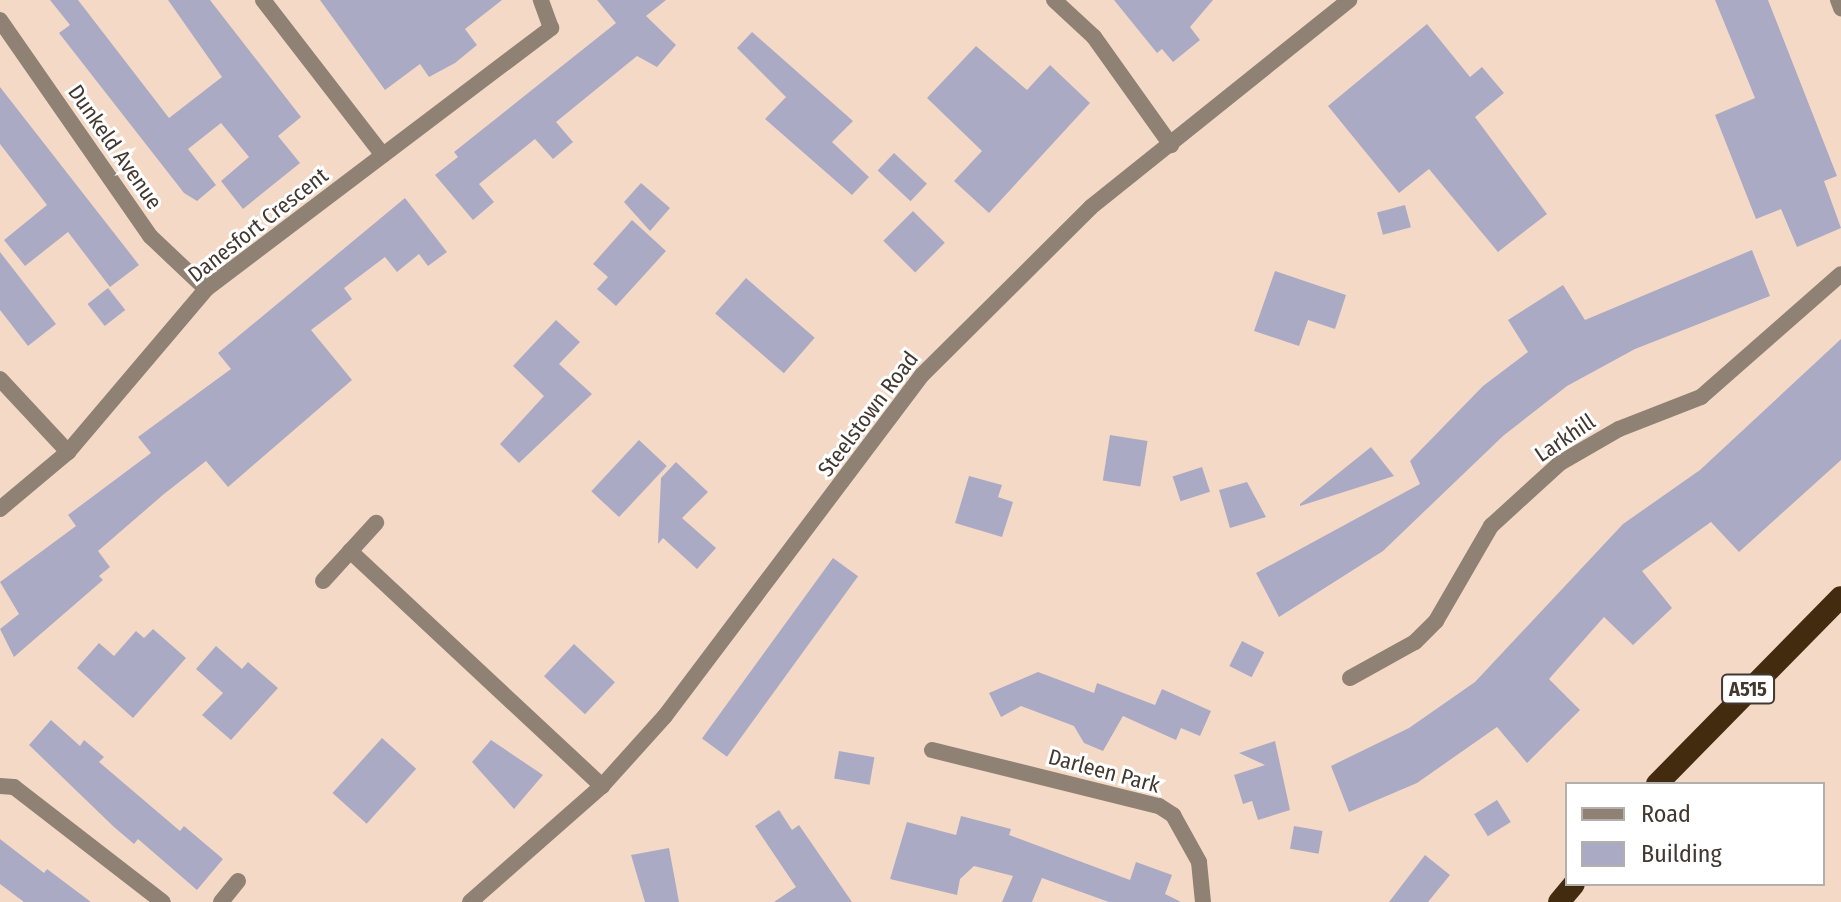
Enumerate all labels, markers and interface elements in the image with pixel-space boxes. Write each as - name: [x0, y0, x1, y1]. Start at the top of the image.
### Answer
- street label: Dunkeld Avenue: [62, 80, 168, 214]
- street label: Danesfort Crescent: [183, 162, 333, 288]
- street label: Steelstown Road: [812, 346, 924, 482]
- street label: Larkhill: [1530, 408, 1600, 468]
- road number: A515: [1720, 673, 1776, 705]
- street label: Darleen Park: [1045, 743, 1163, 799]
- legend: [1565, 782, 1825, 886]
- text: Road: [1641, 800, 1691, 828]
- text: Building: [1641, 840, 1722, 868]

